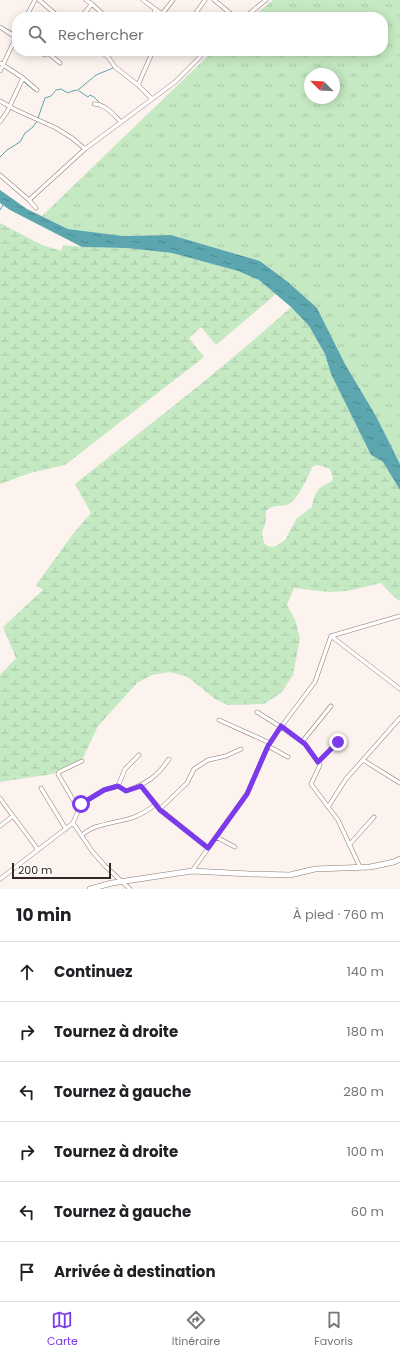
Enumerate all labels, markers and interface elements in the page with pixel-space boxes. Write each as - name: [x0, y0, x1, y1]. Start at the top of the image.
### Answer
- search box: [12, 12, 388, 56]
- icon: search: [26, 23, 48, 45]
- text: Rechercher: [58, 24, 144, 45]
- north arrow: [304, 68, 340, 104]
- route end: [329, 733, 347, 751]
- route start: [72, 795, 90, 813]
- scale bar: [12, 861, 111, 880]
- text: 200 m: [18, 862, 52, 878]
- text: 10 min: [16, 903, 72, 927]
- text: À pied · 760 m: [293, 905, 384, 924]
- icon: ahead: [16, 961, 38, 983]
- text: Continuez: [54, 961, 133, 982]
- text: 140 m: [347, 962, 384, 981]
- icon: right: [16, 1021, 38, 1043]
- text: Tournez à droite: [54, 1021, 178, 1042]
- text: 180 m: [347, 1022, 384, 1041]
- icon: left: [16, 1081, 38, 1103]
- text: Tournez à gauche: [54, 1081, 191, 1102]
- text: 280 m: [343, 1082, 384, 1101]
- icon: right: [16, 1141, 38, 1163]
- text: Tournez à droite: [54, 1141, 178, 1162]
- text: 100 m: [347, 1142, 384, 1161]
- icon: left: [16, 1201, 38, 1223]
- text: Tournez à gauche: [54, 1201, 191, 1222]
- text: 60 m: [351, 1202, 384, 1221]
- icon: arrive: [16, 1261, 38, 1283]
- text: Arrivée à destination: [54, 1261, 216, 1282]
- tab: Carte: [47, 1309, 78, 1350]
- tab: Itinéraire: [172, 1309, 220, 1350]
- tab: Favoris: [314, 1309, 353, 1350]

